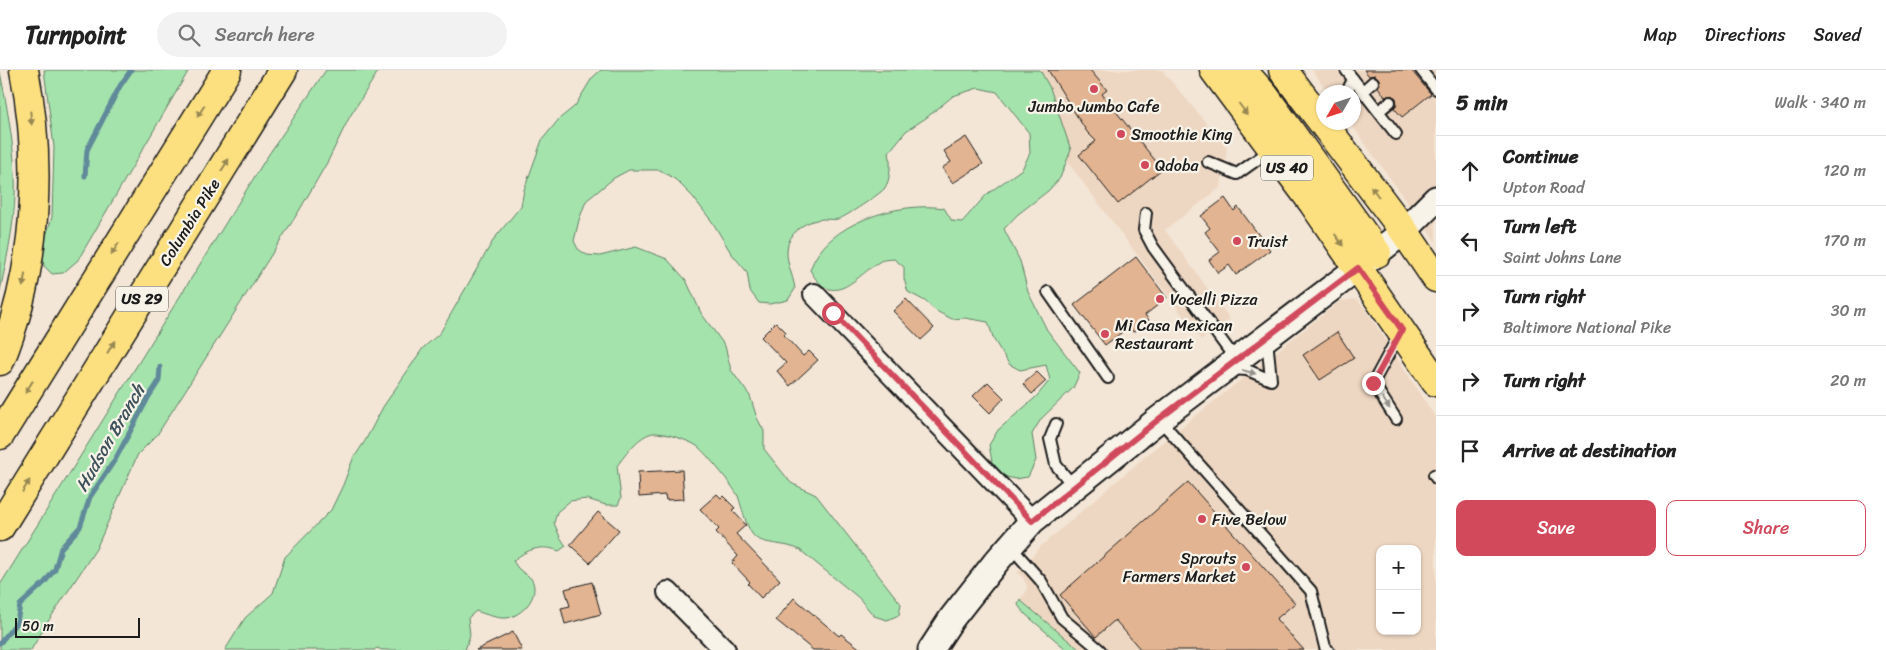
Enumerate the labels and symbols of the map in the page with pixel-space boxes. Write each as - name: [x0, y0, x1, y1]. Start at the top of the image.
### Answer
- marker: Jumbo Jumbo Cafe: [1088, 83, 1100, 95]
- north arrow: [1316, 85, 1361, 130]
- place label: Jumbo Jumbo Cafe: [1028, 92, 1160, 121]
- one-way arrow: [1238, 102, 1248, 116]
- one-way arrow: [196, 105, 206, 118]
- one-way arrow: [27, 111, 35, 127]
- place label: Smoothie King: [1131, 120, 1233, 149]
- marker: Smoothie King: [1115, 128, 1127, 140]
- place label: Qdoba: [1155, 151, 1199, 180]
- road number: US 40: [1261, 156, 1313, 180]
- one-way arrow: [220, 158, 229, 171]
- marker: Qdoba: [1139, 159, 1151, 171]
- street label: Columbia Pike: [151, 172, 228, 272]
- one-way arrow: [1370, 185, 1380, 199]
- place label: Truist: [1247, 227, 1288, 256]
- one-way arrow: [1334, 233, 1344, 247]
- marker: Truist: [1231, 235, 1243, 247]
- one-way arrow: [111, 243, 120, 256]
- one-way arrow: [20, 272, 28, 287]
- place label: Vocelli Pizza: [1170, 285, 1259, 314]
- road number: US 29: [116, 286, 168, 312]
- marker: Vocelli Pizza: [1154, 293, 1166, 305]
- route start: [822, 302, 845, 325]
- place label: Mi Casa Mexican Restaurant: [1115, 311, 1233, 358]
- marker: Mi Casa Mexican Restaurant: [1099, 328, 1111, 340]
- one-way arrow: [107, 341, 116, 354]
- one-way arrow: [1241, 368, 1256, 376]
- route end: [1362, 372, 1385, 395]
- water label: Hudson Branch: [66, 377, 155, 498]
- one-way arrow: [25, 381, 34, 394]
- one-way arrow: [1381, 396, 1391, 410]
- one-way arrow: [21, 479, 30, 492]
- place label: Five Below: [1212, 505, 1287, 534]
- marker: Five Below: [1196, 513, 1208, 525]
- place label: Sprouts Farmers Market: [1123, 544, 1237, 591]
- marker: Sprouts Farmers Market: [1240, 561, 1252, 573]
- scale bar: [15, 615, 140, 638]

